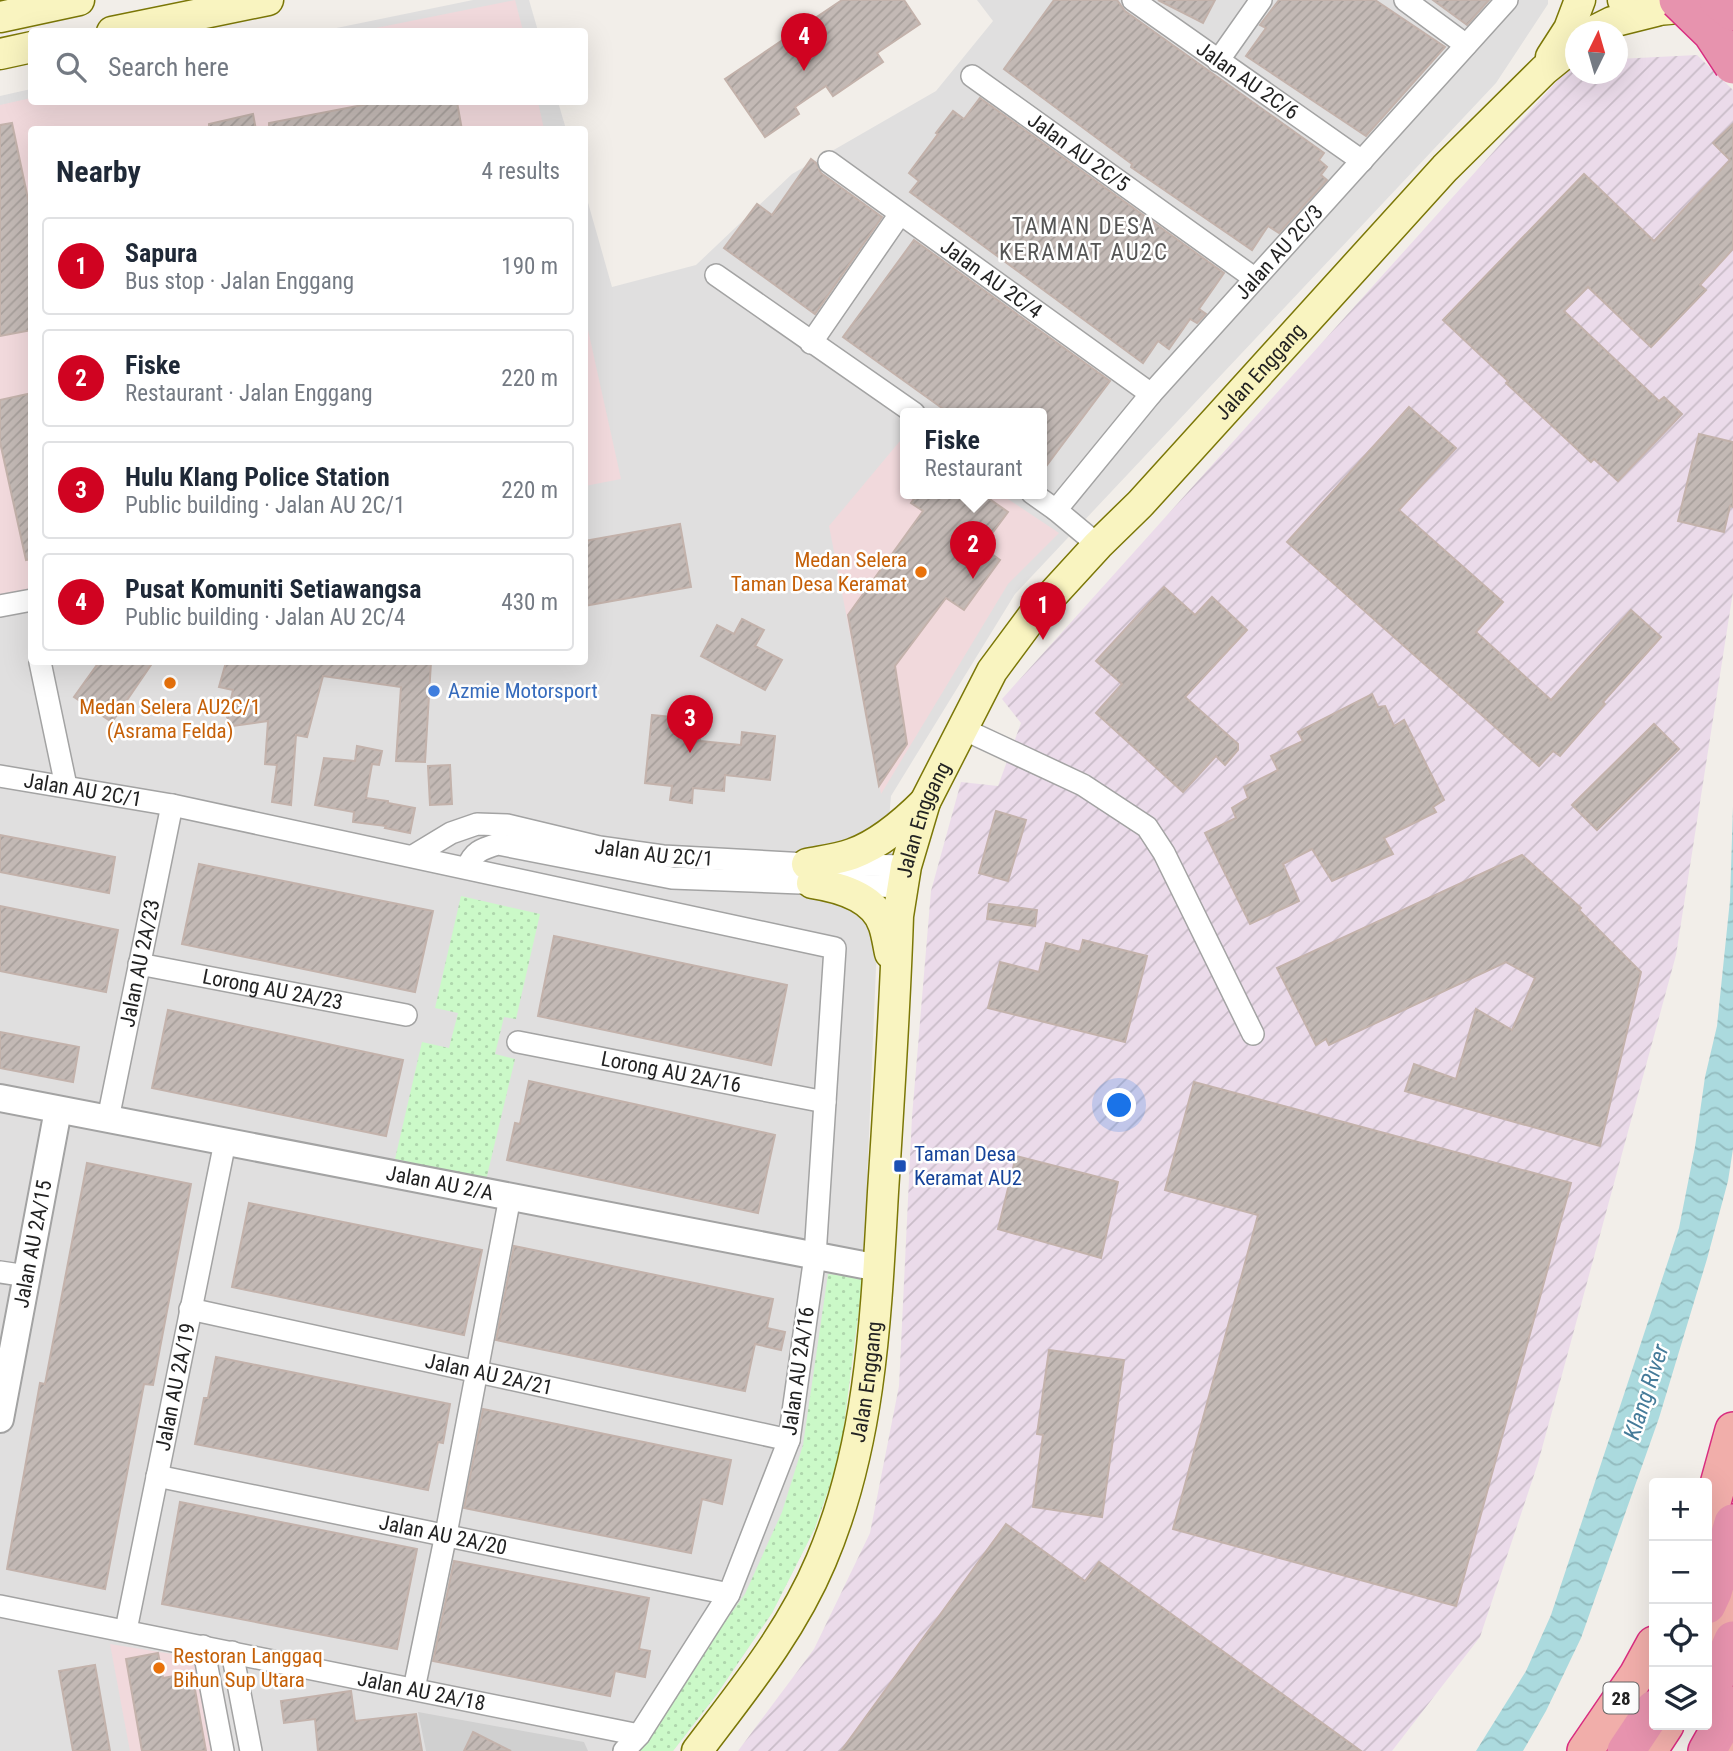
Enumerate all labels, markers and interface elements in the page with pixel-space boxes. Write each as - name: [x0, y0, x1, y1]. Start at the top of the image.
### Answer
- pin: 4: [781, 13, 827, 71]
- north arrow: [1565, 21, 1628, 84]
- search box: [28, 28, 588, 105]
- street label: Jalan AU 2C/6: [1192, 36, 1303, 125]
- icon: search: [52, 48, 90, 86]
- text: Search here: [108, 52, 229, 82]
- street label: Jalan AU 2C/5: [1023, 108, 1134, 197]
- text: Nearby: [56, 154, 141, 189]
- text: 4 results: [482, 158, 560, 185]
- street label: Jalan AU 2C/3: [1230, 200, 1328, 304]
- district label: TAMAN DESA KERAMAT AU2C: [999, 213, 1169, 266]
- street label: Jalan AU 2C/4: [936, 234, 1047, 323]
- text: Sapura: [125, 238, 197, 268]
- text: 1: [75, 253, 87, 280]
- text: 190 m: [501, 253, 558, 280]
- text: Bus stop · Jalan Enggang: [125, 268, 354, 295]
- street label: Jalan Enggang: [1210, 318, 1310, 425]
- text: Fiske: [125, 350, 180, 380]
- text: 2: [75, 365, 87, 392]
- text: 220 m: [501, 365, 558, 392]
- text: Restaurant · Jalan Enggang: [125, 380, 373, 407]
- popup: [900, 408, 1047, 499]
- text: Fiske: [925, 425, 980, 455]
- text: Restaurant: [925, 455, 1022, 482]
- text: Hulu Klang Police Station: [125, 462, 390, 492]
- text: 3: [75, 477, 87, 504]
- text: 220 m: [501, 477, 558, 504]
- text: Public building · Jalan AU 2C/1: [125, 492, 405, 519]
- pin: 2: [950, 521, 996, 579]
- place label: Medan Selera Taman Desa Keramat: [731, 548, 907, 596]
- marker: Medan Selera Taman Desa Keramat: [913, 564, 929, 580]
- text: Pusat Komuniti Setiawangsa: [125, 574, 421, 604]
- pin: 1: [1020, 582, 1066, 640]
- text: 4: [75, 589, 87, 616]
- text: 430 m: [501, 589, 558, 616]
- text: Public building · Jalan AU 2C/4: [125, 604, 405, 631]
- marker: Medan Selera AU2C/1 (Asrama Felda): [162, 675, 178, 691]
- place label: Azmie Motorsport: [448, 679, 598, 703]
- marker: Azmie Motorsport: [426, 683, 442, 699]
- place label: Medan Selera AU2C/1 (Asrama Felda): [79, 695, 261, 743]
- pin: 3: [667, 695, 713, 753]
- street label: Jalan Enggang: [892, 758, 955, 880]
- street label: Jalan AU 2C/1: [22, 768, 144, 812]
- street label: Jalan AU 2C/1: [593, 835, 714, 871]
- street label: Jalan AU 2A/23: [115, 897, 164, 1029]
- street label: Lorong AU 2A/23: [200, 964, 345, 1015]
- street label: Lorong AU 2A/16: [599, 1047, 743, 1097]
- your location: [1102, 1088, 1136, 1122]
- place label: Taman Desa Keramat AU2: [914, 1142, 1022, 1190]
- marker: Taman Desa Keramat AU2: [892, 1158, 908, 1174]
- street label: Jalan AU 2/A: [384, 1161, 496, 1205]
- street label: Jalan AU 2A/15: [9, 1178, 57, 1310]
- street label: Jalan AU 2A/16: [777, 1305, 819, 1437]
- street label: Jalan Enggang: [846, 1320, 886, 1445]
- street label: Jalan AU 2A/19: [151, 1321, 200, 1453]
- water label: Klang River: [1618, 1340, 1675, 1443]
- street label: Jalan AU 2A/21: [423, 1349, 555, 1400]
- map controls: [1649, 1478, 1712, 1730]
- button: +: [1649, 1478, 1712, 1541]
- street label: Jalan AU 2A/20: [377, 1510, 509, 1560]
- button: −: [1649, 1541, 1712, 1604]
- button: locate: [1649, 1604, 1712, 1667]
- place label: Restoran Langgaq Bihun Sup Utara: [173, 1644, 323, 1692]
- marker: Restoran Langgaq Bihun Sup Utara: [151, 1660, 167, 1676]
- street label: Jalan AU 2A/18: [356, 1666, 487, 1716]
- button: layers: [1649, 1667, 1712, 1730]
- road number: 28: [1604, 1682, 1638, 1714]

